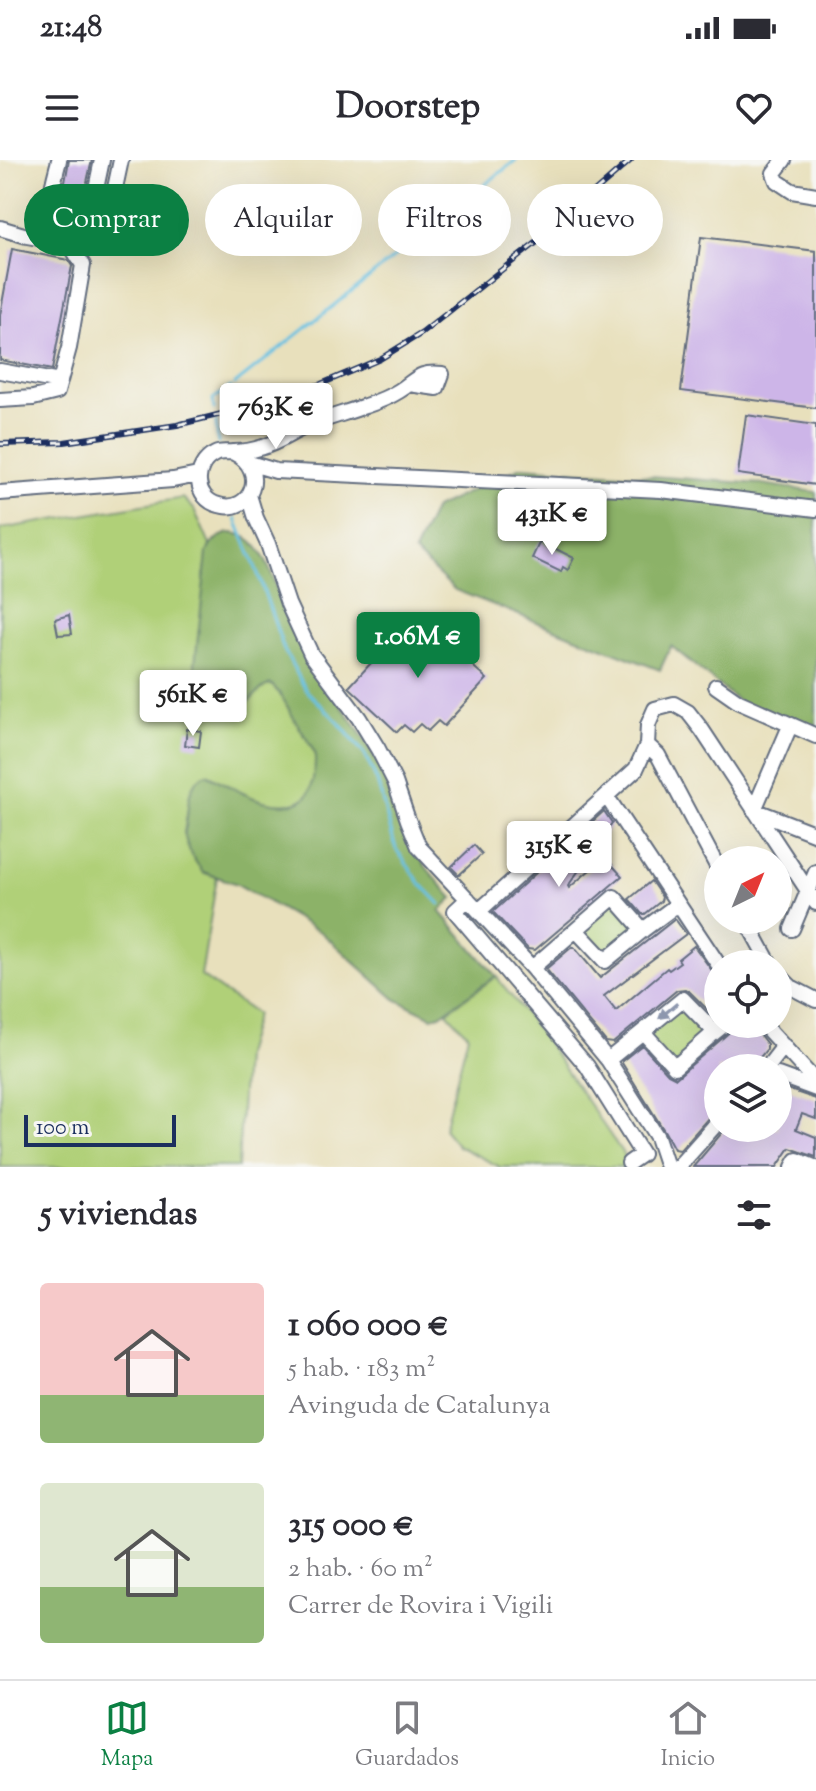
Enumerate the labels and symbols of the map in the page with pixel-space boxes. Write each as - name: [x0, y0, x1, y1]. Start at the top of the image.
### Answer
- pin: 763K €: [211, 383, 341, 451]
- pin: 431K €: [487, 489, 617, 557]
- pin: 1.06M €: [344, 612, 492, 680]
- pin: 561K €: [128, 670, 258, 738]
- pin: 315K €: [494, 821, 624, 889]
- north arrow: [704, 846, 792, 934]
- one-way arrow: [658, 1002, 678, 1019]
- scale bar: [24, 1111, 176, 1147]

